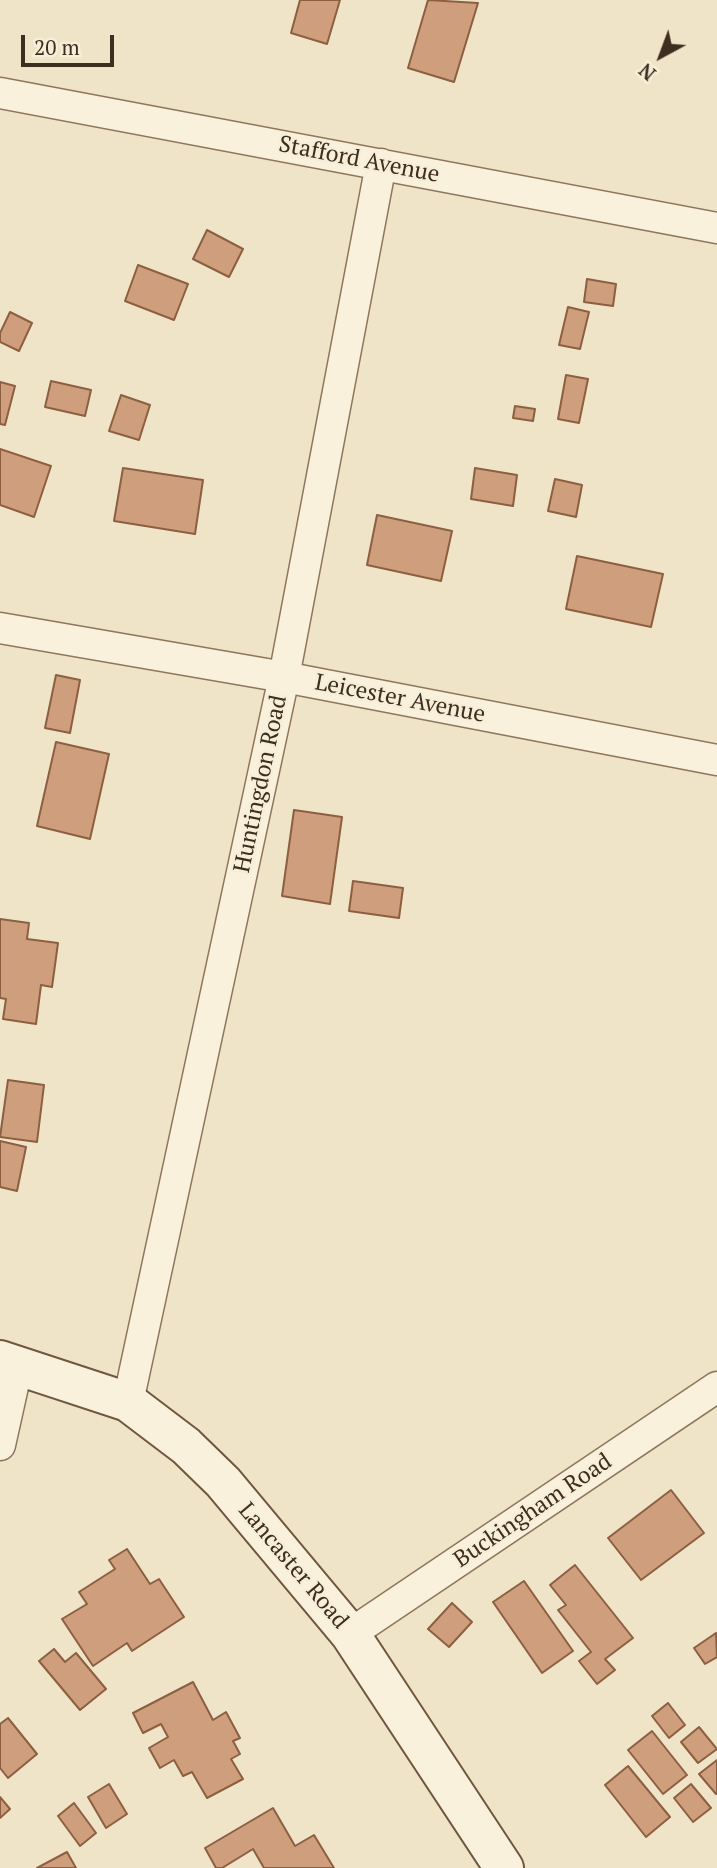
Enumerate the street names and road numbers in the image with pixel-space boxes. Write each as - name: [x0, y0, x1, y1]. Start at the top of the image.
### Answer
- street label: Stafford Avenue: [276, 131, 442, 189]
- street label: Leicester Avenue: [313, 669, 487, 729]
- street label: Huntingdon Road: [229, 693, 293, 875]
- street label: Buckingham Road: [449, 1448, 617, 1574]
- street label: Lancaster Road: [232, 1497, 354, 1635]

